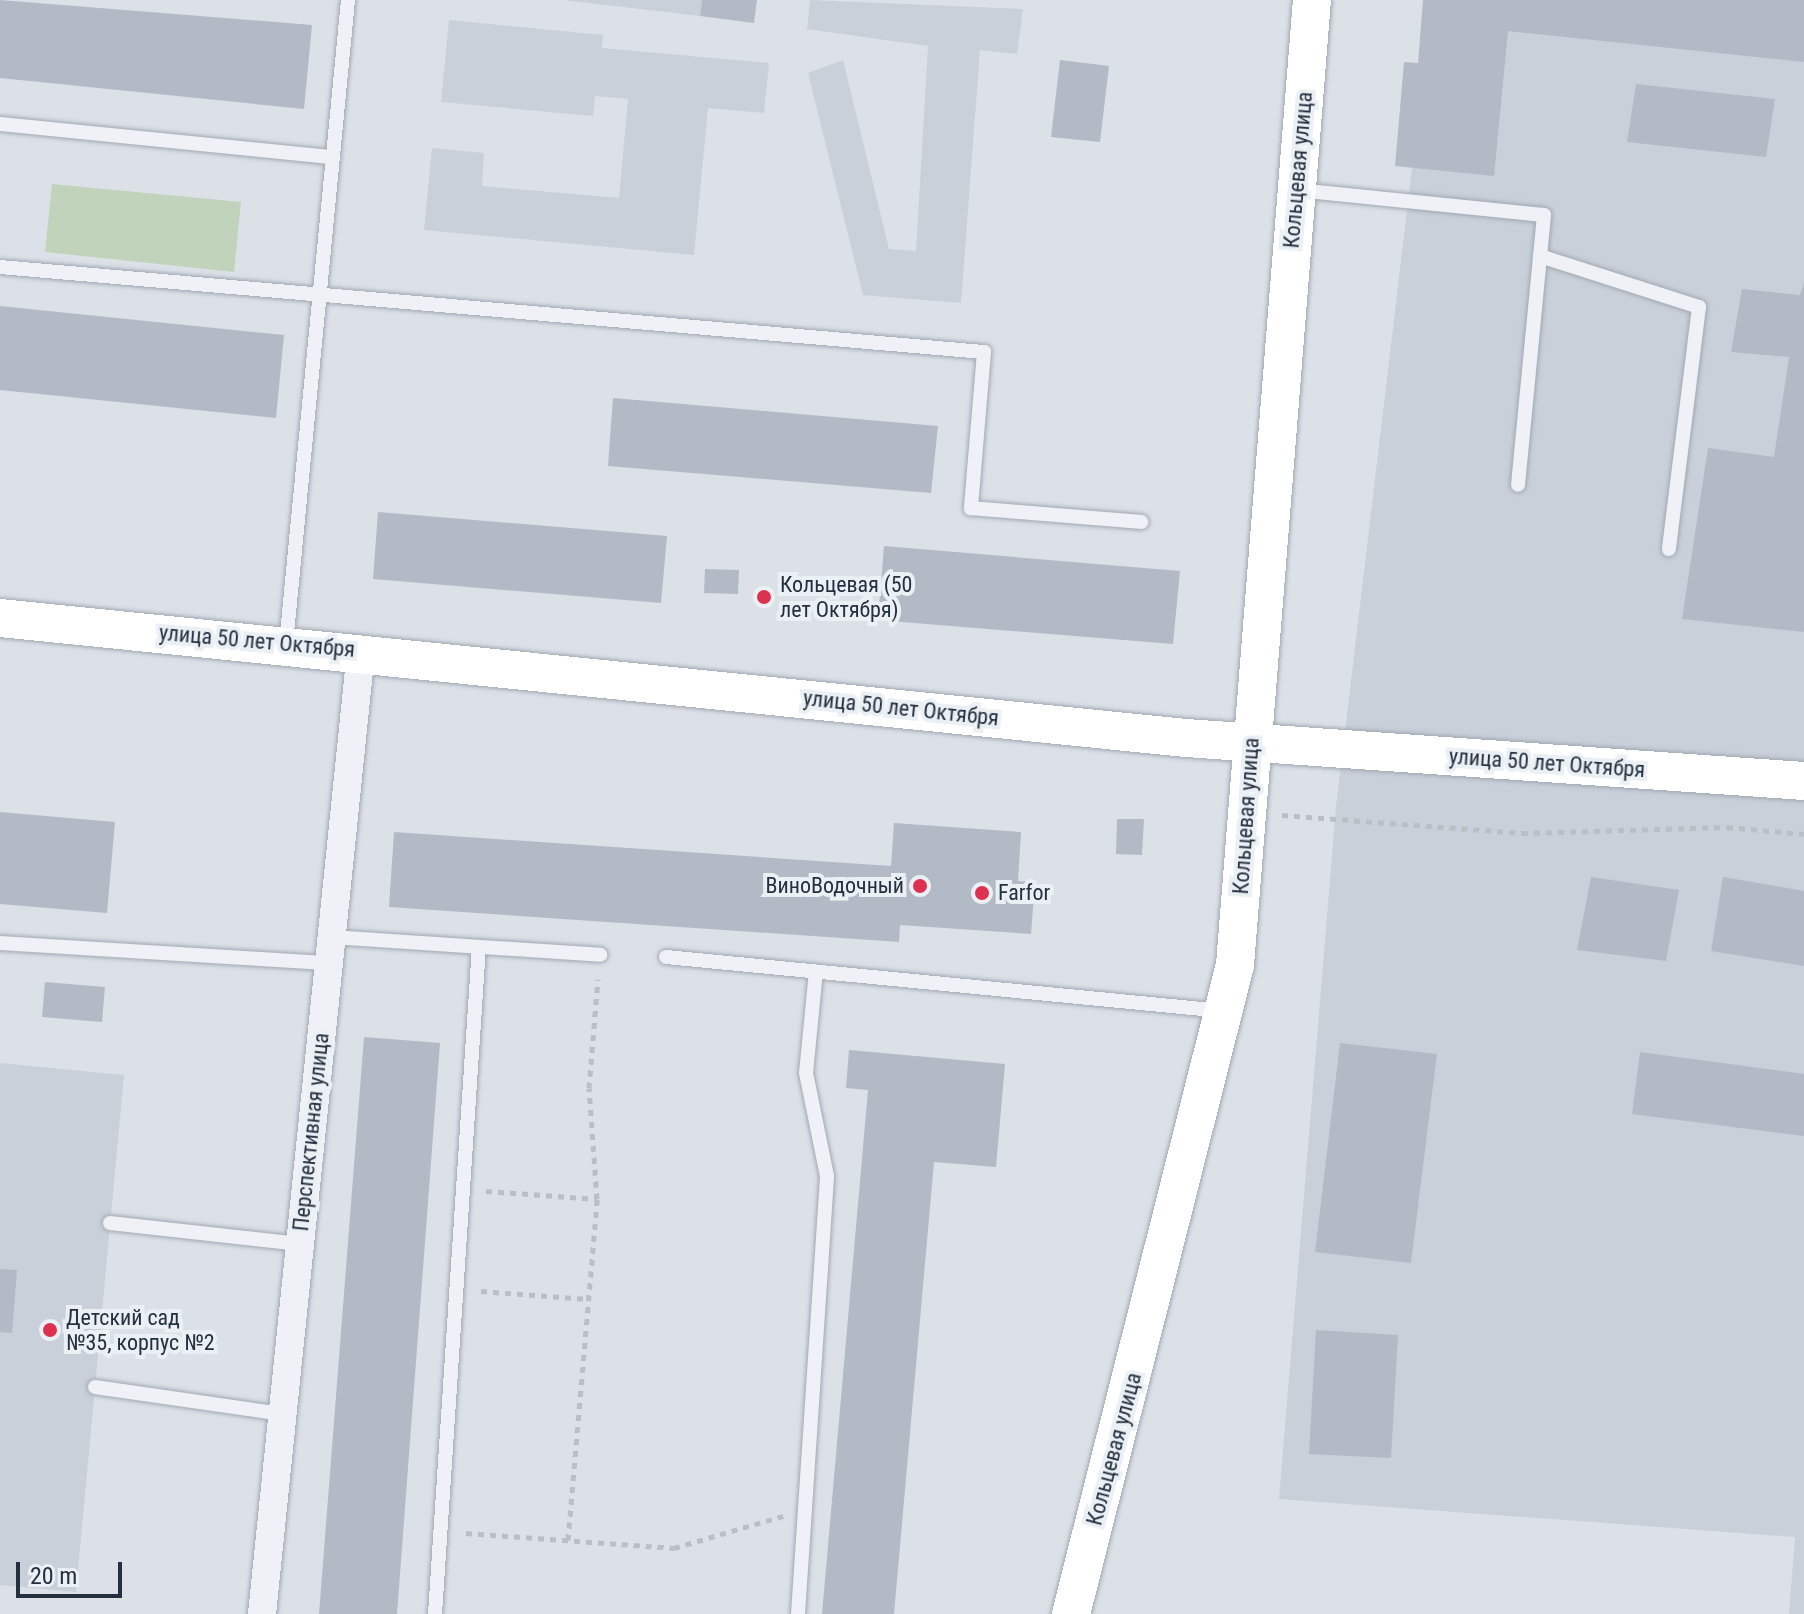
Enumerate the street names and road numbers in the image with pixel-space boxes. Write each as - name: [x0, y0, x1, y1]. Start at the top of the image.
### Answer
- street label: Кольцевая улица: [1278, 91, 1318, 249]
- street label: улица 50 лет Октября: [158, 619, 356, 663]
- street label: улица 50 лет Октября: [802, 685, 1000, 731]
- street label: Кольцевая улица: [1227, 737, 1265, 895]
- street label: улица 50 лет Октября: [1448, 743, 1646, 783]
- street label: Перспективная улица: [287, 1032, 335, 1232]
- street label: Кольцевая улица: [1081, 1370, 1147, 1528]

